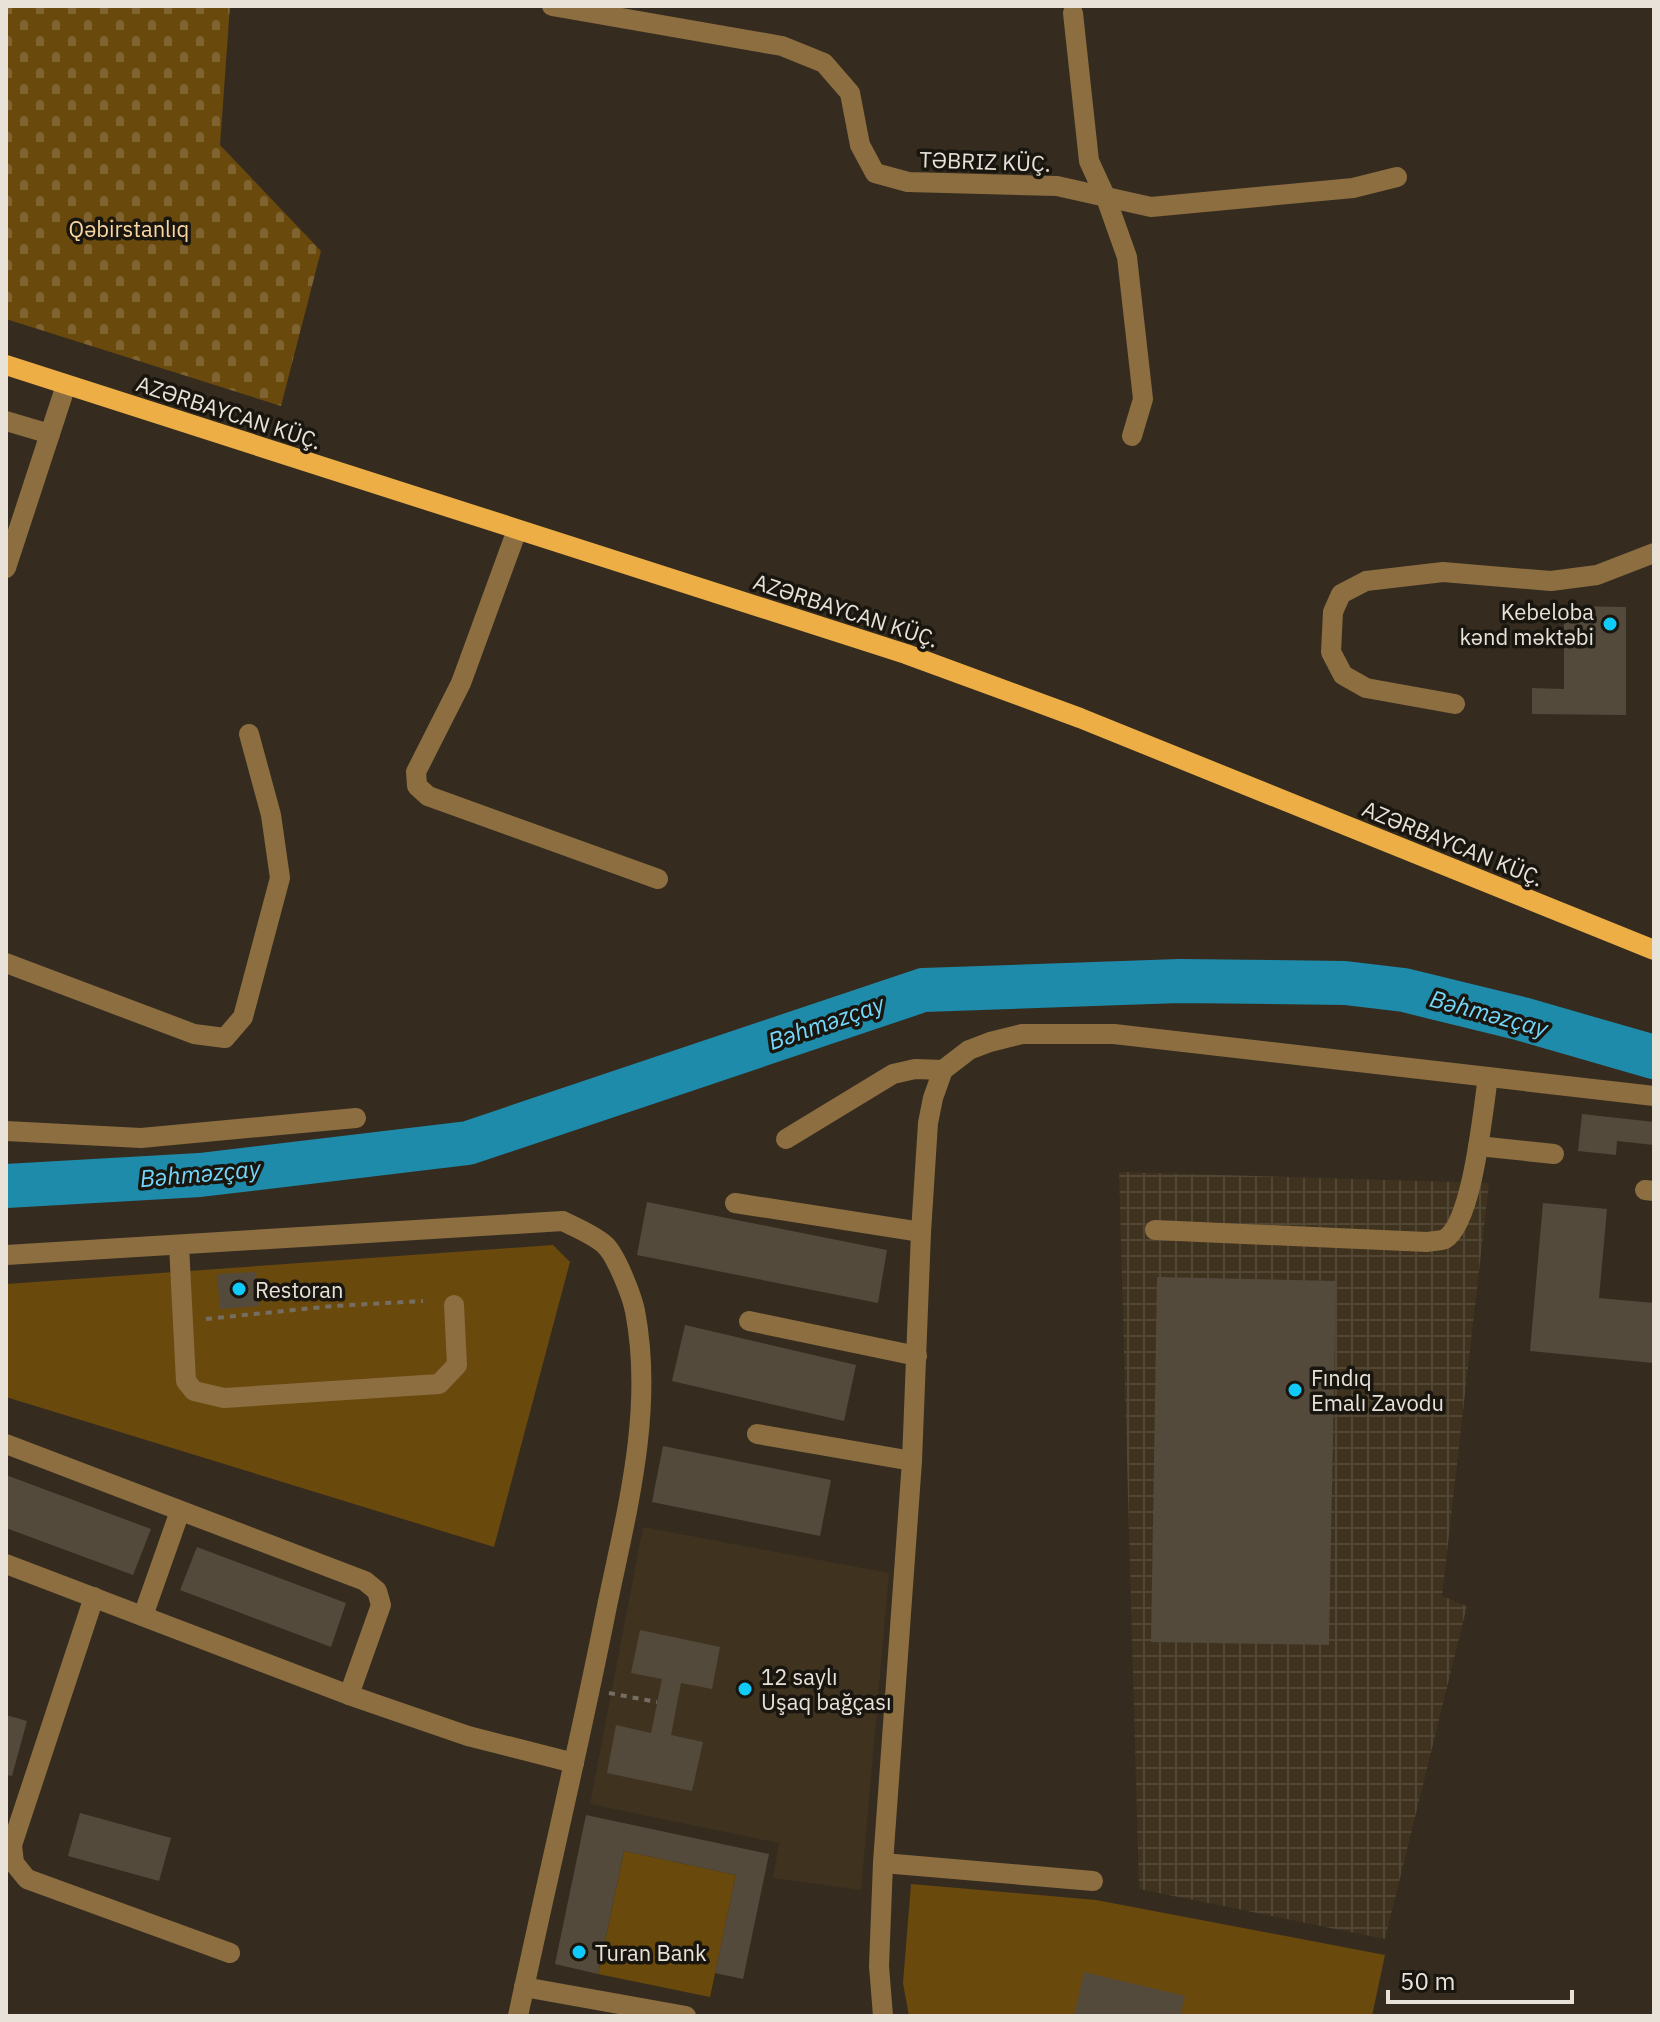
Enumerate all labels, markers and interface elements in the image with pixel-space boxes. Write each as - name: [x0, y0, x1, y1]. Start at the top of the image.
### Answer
- street label: TƏBRIZ KÜÇ.: [919, 144, 1051, 178]
- park label: Qəbirstanlıq: [69, 214, 189, 243]
- street label: AZƏRBAYCAN KÜÇ.: [133, 368, 325, 456]
- street label: AZƏRBAYCAN KÜÇ.: [750, 566, 942, 654]
- place label: Kebeloba kənd məktəbi: [1460, 597, 1594, 651]
- marker: Kebeloba kənd məktəbi: [1601, 615, 1619, 633]
- street label: AZƏRBAYCAN KÜÇ.: [1358, 793, 1548, 893]
- water label: Bəhməzçay: [1427, 982, 1553, 1044]
- water label: Bəhməzçay: [764, 987, 890, 1057]
- water label: Bəhməzçay: [138, 1152, 263, 1194]
- place label: Restoran: [255, 1275, 344, 1304]
- marker: Restoran: [230, 1280, 248, 1298]
- place label: Fındıq Emalı Zavodu: [1311, 1363, 1444, 1417]
- marker: Fındıq Emalı Zavodu: [1286, 1381, 1304, 1399]
- place label: 12 saylı Uşaq bağçası: [761, 1662, 891, 1716]
- marker: 12 saylı Uşaq bağçası: [736, 1680, 754, 1698]
- place label: Turan Bank: [595, 1938, 707, 1967]
- marker: Turan Bank: [570, 1943, 588, 1961]
- scale bar: [1388, 1954, 1572, 2004]
- text: 50 m: [1400, 1965, 1455, 1997]

